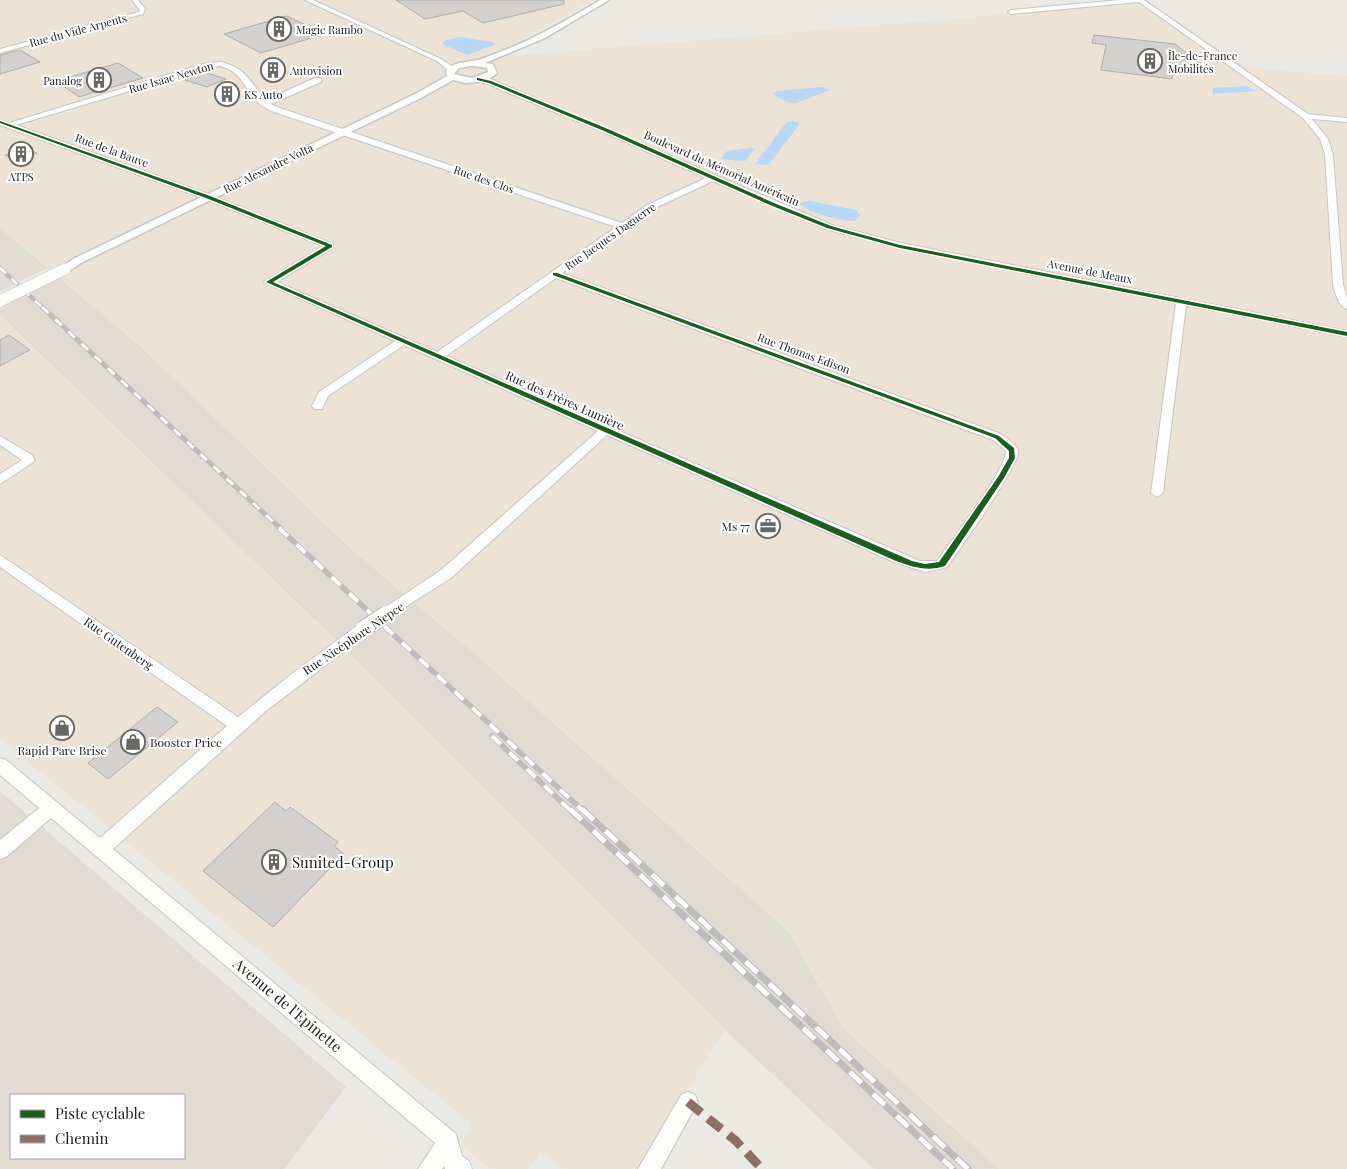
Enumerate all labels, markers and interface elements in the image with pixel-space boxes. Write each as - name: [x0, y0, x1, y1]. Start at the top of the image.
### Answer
- street label: Rue du Vide Arpents: [28, 10, 128, 50]
- building icon: Magic Rambo: [266, 16, 292, 42]
- place label: Magic Rambo: [296, 22, 363, 37]
- building icon: Île-de-France Mobilités: [1137, 48, 1163, 74]
- place label: Île-de-France Mobilités: [1167, 48, 1238, 76]
- building icon: Autovision: [260, 57, 286, 83]
- street label: Rue Isaac Newton: [127, 58, 216, 96]
- place label: Autovision: [289, 63, 343, 78]
- building icon: Panalog: [86, 67, 112, 93]
- place label: Panalog: [43, 73, 82, 88]
- building icon: KS Auto: [214, 81, 240, 107]
- place label: KS Auto: [244, 87, 282, 102]
- street label: Boulevard du Mémorial Américain: [642, 127, 803, 209]
- street label: Rue de la Bauve: [73, 130, 151, 170]
- street label: Rue Alexandre Volta: [221, 139, 316, 196]
- building icon: ATPS: [8, 141, 34, 167]
- street label: Rue des Clos: [452, 162, 516, 196]
- place label: ATPS: [7, 169, 34, 184]
- street label: Rue Jacques Daguerre: [561, 199, 659, 273]
- street label: Avenue de Meaux: [1045, 255, 1134, 287]
- street label: Rue Thomas Edison: [756, 329, 853, 377]
- street label: Rue des Frères Lumière: [503, 367, 627, 433]
- office icon: Ms 77: [755, 513, 781, 539]
- place label: Ms 77: [722, 518, 750, 534]
- street label: Rue Nicéphore Niepce: [299, 598, 407, 678]
- street label: Rue Gutenberg: [81, 613, 157, 673]
- shop icon: Rapid Pare Brise: [49, 715, 75, 741]
- shop icon: Booster Price: [120, 729, 146, 755]
- place label: Booster Price: [150, 734, 222, 750]
- place label: Rapid Pare Brise: [18, 742, 106, 758]
- building icon: Sunited-Group: [261, 849, 287, 875]
- place label: Sunited-Group: [292, 852, 394, 872]
- street label: Avenue de l'Epinette: [229, 953, 347, 1056]
- legend: [10, 1094, 185, 1159]
- text: Piste cyclable: [55, 1103, 145, 1123]
- text: Chemin: [55, 1128, 108, 1148]

